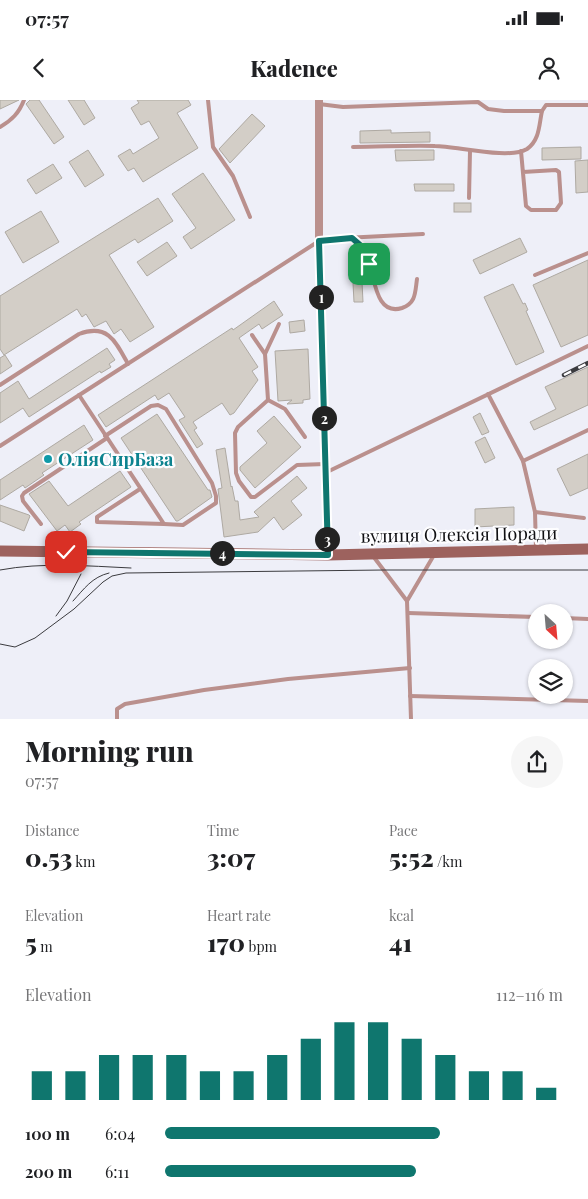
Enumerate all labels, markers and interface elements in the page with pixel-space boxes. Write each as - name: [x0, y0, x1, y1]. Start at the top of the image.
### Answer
- text: 07:57: [25, 5, 69, 31]
- text: Kadence: [250, 53, 338, 83]
- icon: back: [25, 54, 53, 82]
- icon: person: [535, 54, 563, 82]
- pin: [348, 243, 390, 285]
- icon: arrive: [355, 250, 383, 278]
- pin: 1: [308, 284, 334, 310]
- text: 1: [319, 288, 324, 307]
- pin: 2: [312, 406, 336, 430]
- text: 2: [321, 409, 328, 428]
- place label: ОліяСирБаза: [58, 447, 174, 471]
- marker: ОліяСирБаза: [42, 453, 54, 465]
- street label: вулиця Олексія Поради: [360, 520, 558, 548]
- pin: 3: [314, 526, 340, 552]
- text: 3: [324, 530, 331, 549]
- pin: [45, 531, 87, 573]
- icon: check: [52, 538, 80, 566]
- pin: 4: [210, 540, 234, 566]
- text: 4: [219, 544, 226, 563]
- north arrow: [528, 604, 572, 649]
- map controls: [528, 604, 573, 704]
- button: layers: [528, 659, 573, 704]
- text: Morning run: [25, 732, 194, 769]
- button: share: [511, 736, 563, 788]
- text: 07:57: [25, 770, 59, 791]
- text: Distance: [25, 821, 80, 840]
- text: Time: [207, 821, 239, 840]
- text: Pace: [389, 821, 418, 840]
- text: 0.53: [25, 840, 72, 873]
- text: 3:07: [207, 840, 255, 873]
- text: 5:52: [389, 840, 434, 873]
- text: km: [72, 852, 96, 871]
- text: /km: [434, 852, 462, 871]
- text: Elevation: [25, 906, 83, 925]
- text: Heart rate: [207, 906, 271, 925]
- text: kcal: [389, 906, 414, 925]
- text: 5: [25, 925, 37, 958]
- text: 170: [207, 925, 245, 958]
- text: 41: [389, 925, 412, 958]
- text: m: [37, 937, 53, 956]
- text: bpm: [245, 937, 277, 956]
- text: Elevation: [25, 984, 92, 1005]
- text: 112–116 m: [496, 984, 563, 1005]
- text: 100 m: [25, 1123, 70, 1144]
- text: 6:04: [105, 1123, 135, 1144]
- text: 200 m: [25, 1161, 72, 1182]
- text: 6:11: [105, 1161, 129, 1182]

